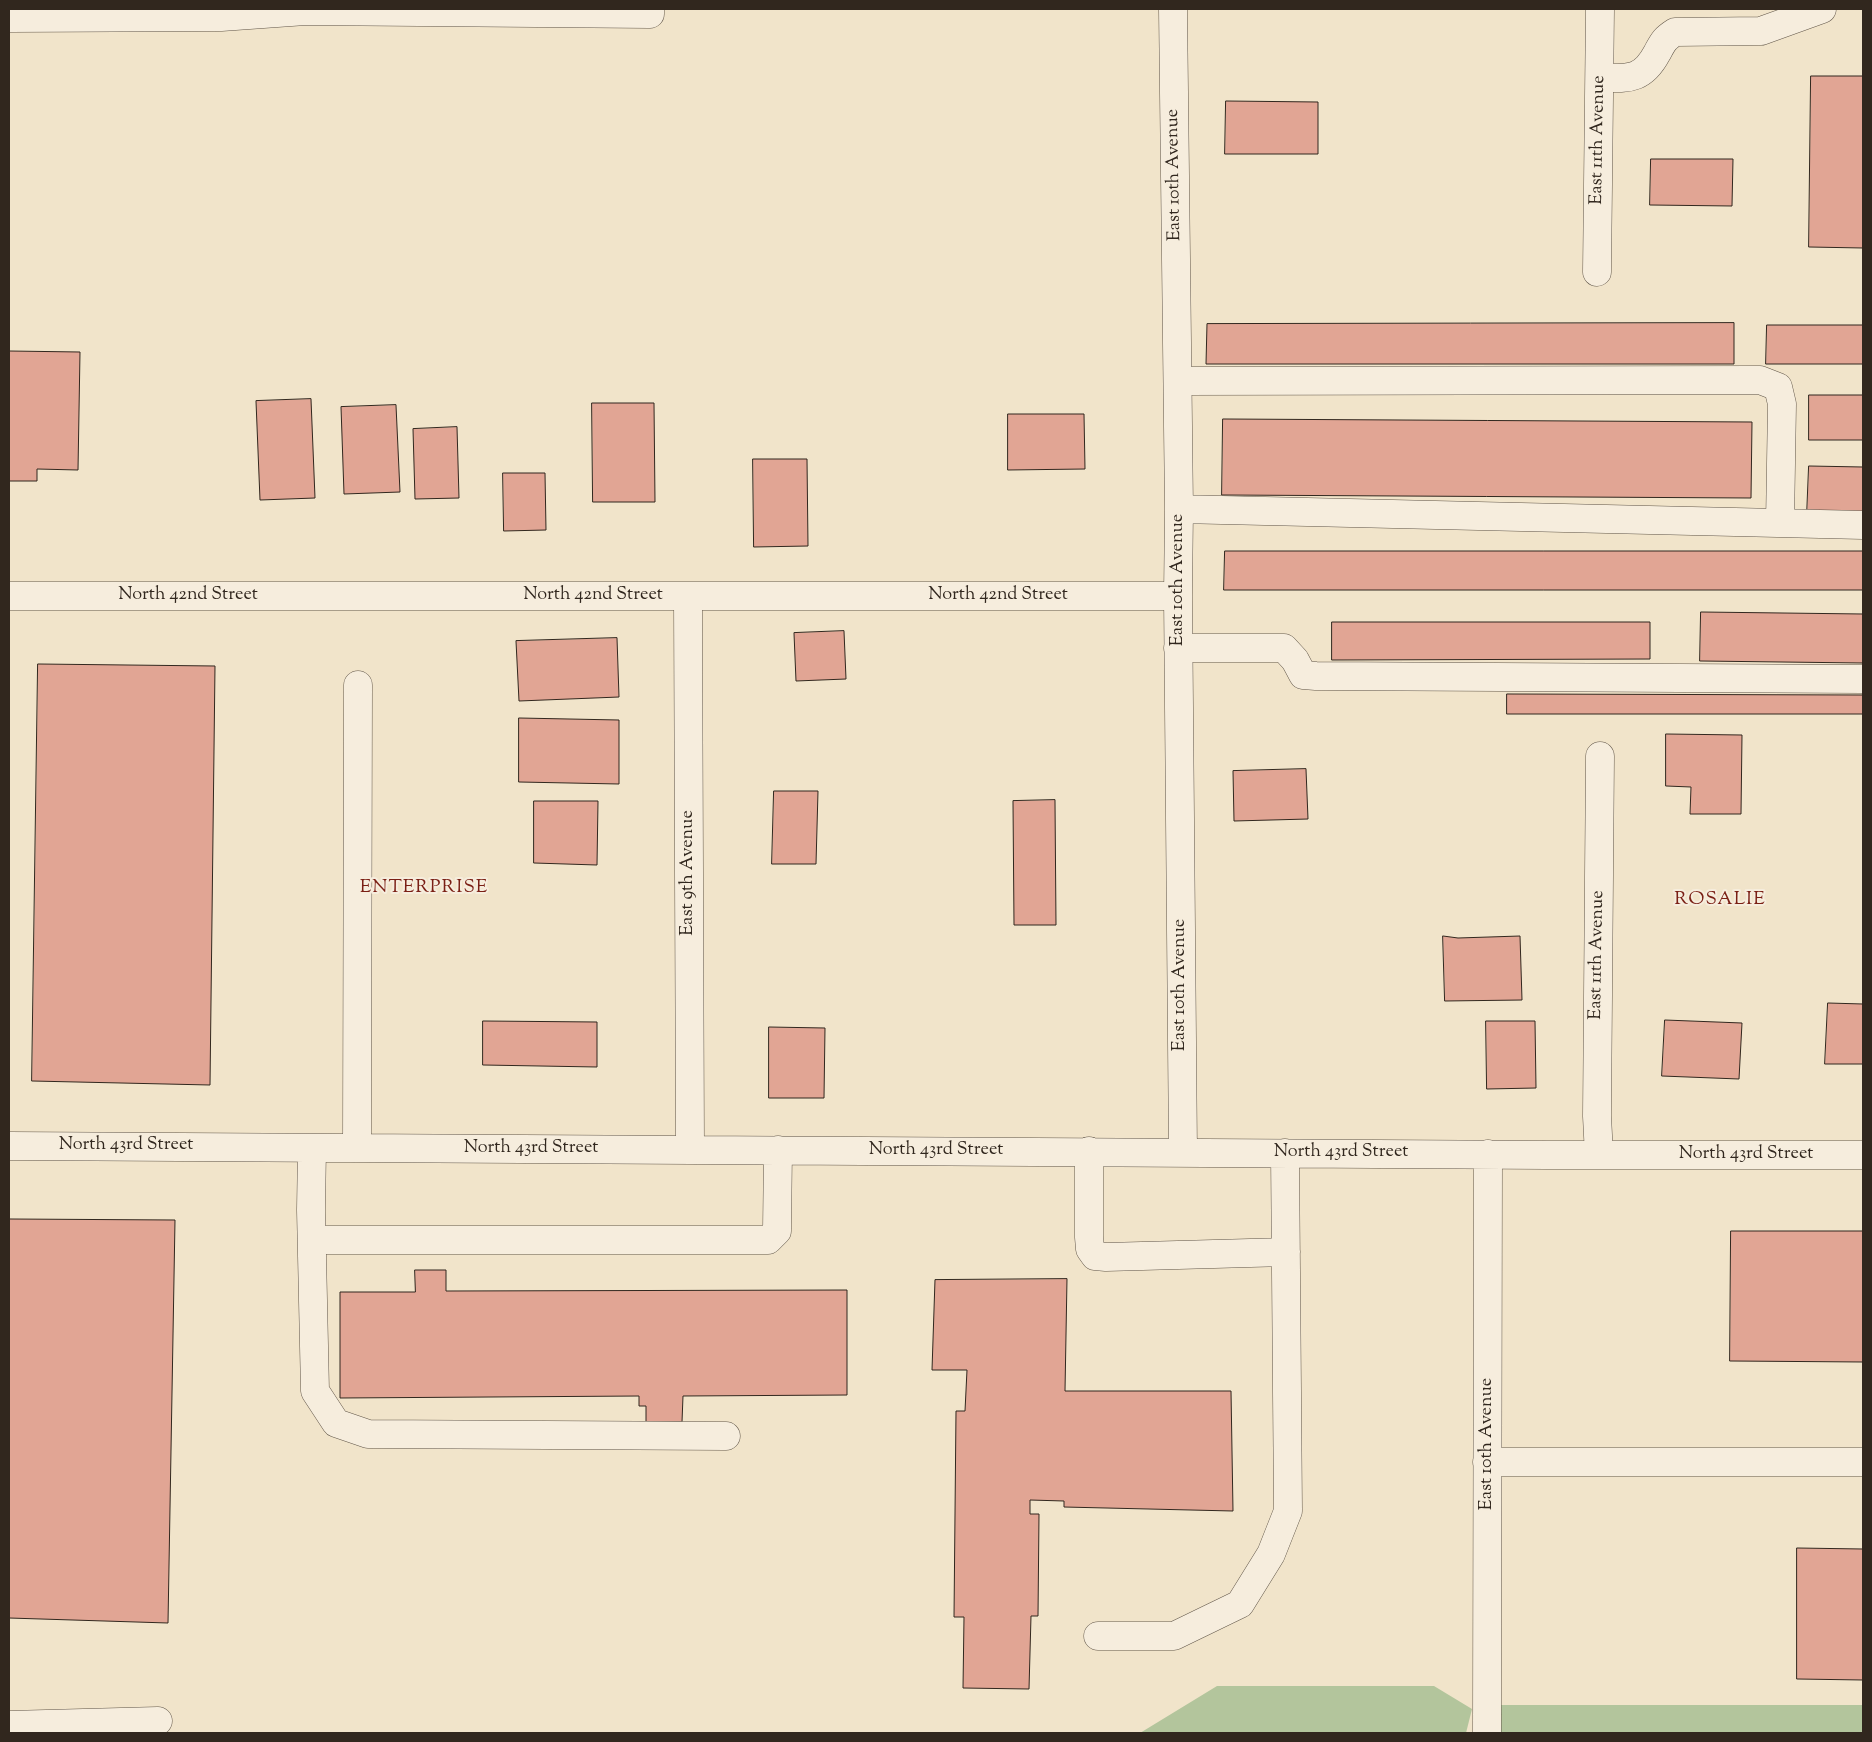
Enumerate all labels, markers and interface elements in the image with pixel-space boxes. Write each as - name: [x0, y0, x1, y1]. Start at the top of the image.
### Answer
- street label: East 11th Avenue: [1587, 75, 1611, 205]
- street label: East 10th Avenue: [1163, 109, 1187, 241]
- street label: East 10th Avenue: [1168, 514, 1190, 646]
- street label: North 42nd Street: [118, 585, 258, 607]
- street label: North 42nd Street: [523, 585, 663, 607]
- street label: North 42nd Street: [928, 585, 1068, 607]
- street label: East 9th Avenue: [678, 810, 700, 936]
- district label: ENTERPRISE: [358, 878, 490, 900]
- street label: East 11th Avenue: [1586, 890, 1610, 1020]
- district label: ROSALIE: [1673, 890, 1767, 912]
- street label: East 10th Avenue: [1170, 919, 1192, 1051]
- street label: North 43rd Street: [59, 1135, 193, 1157]
- street label: North 43rd Street: [464, 1138, 598, 1160]
- street label: North 43rd Street: [869, 1140, 1003, 1162]
- street label: North 43rd Street: [1274, 1142, 1408, 1164]
- street label: North 43rd Street: [1679, 1144, 1813, 1166]
- street label: East 10th Avenue: [1477, 1378, 1499, 1510]

